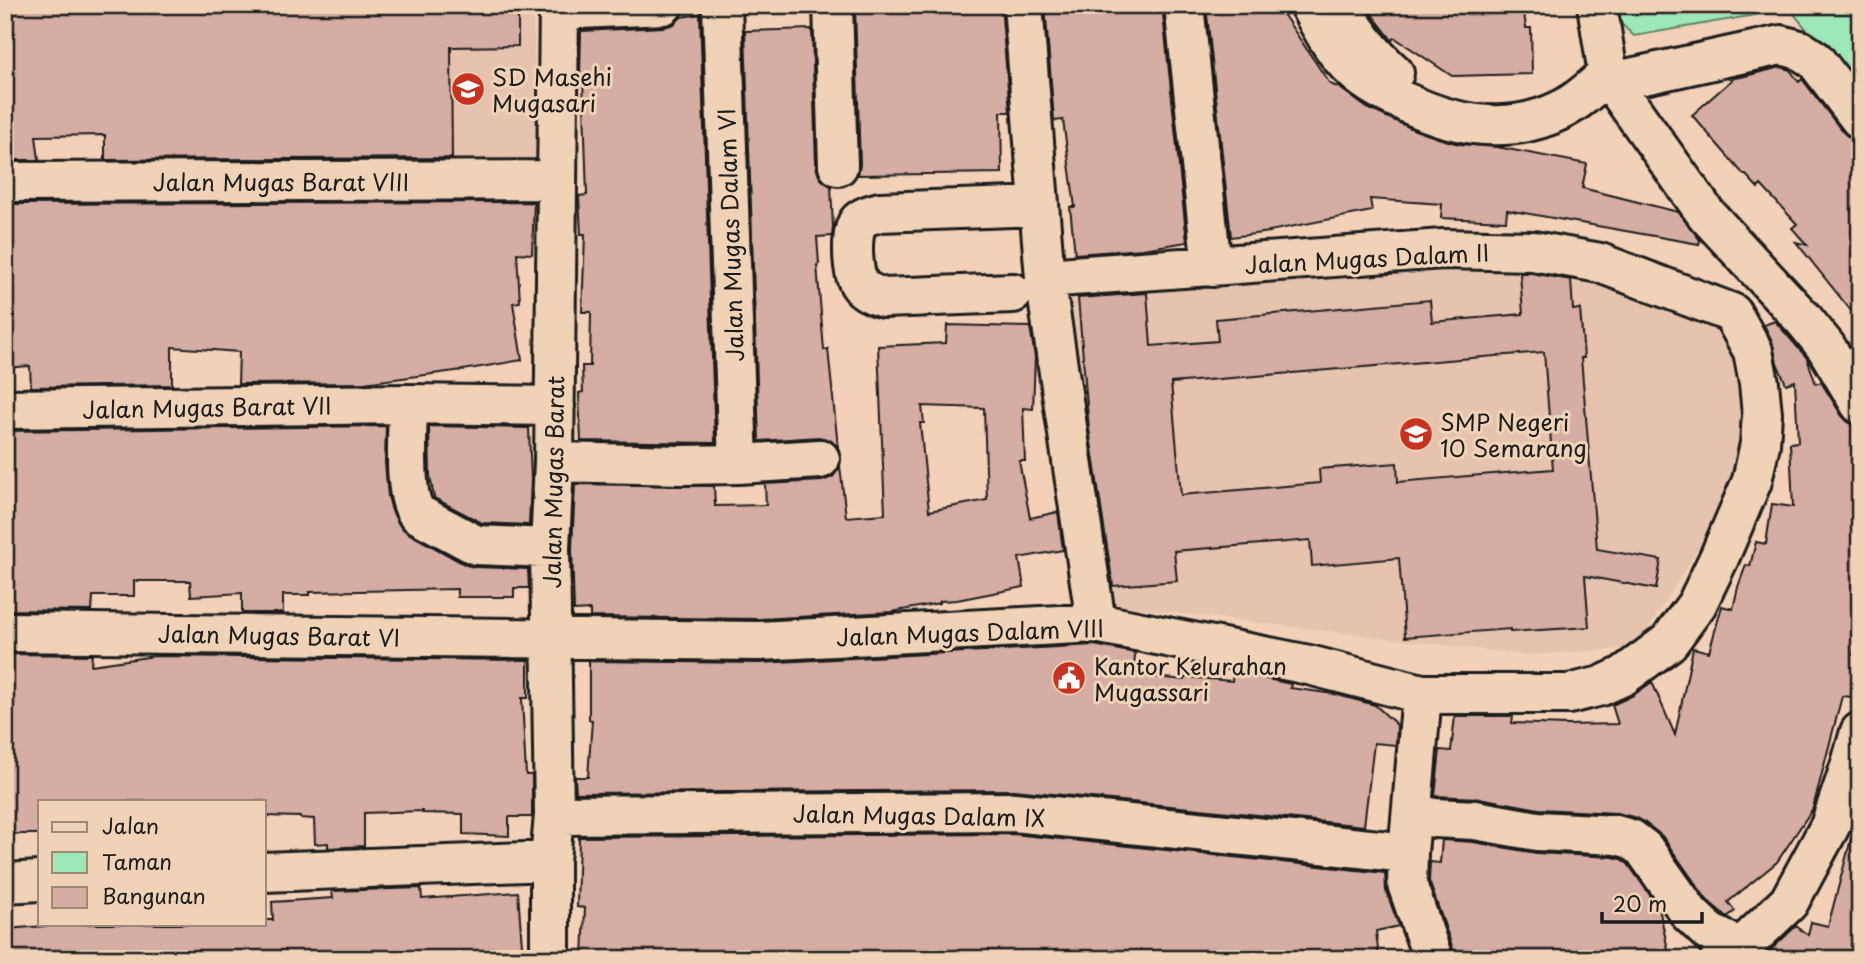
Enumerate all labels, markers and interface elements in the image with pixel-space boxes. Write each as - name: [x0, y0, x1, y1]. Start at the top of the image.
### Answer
- place label: SD Masehi Mugasari: [492, 59, 612, 120]
- school or university icon: SD Masehi Mugasari: [449, 70, 487, 108]
- street label: Jalan Mugas Dalam VI: [708, 108, 752, 362]
- street label: Jalan Mugas Barat VIII: [153, 164, 409, 199]
- street label: Jalan Mugas Dalam II: [1244, 234, 1490, 282]
- street label: Jalan Mugas Barat: [534, 375, 572, 589]
- street label: Jalan Mugas Barat VII: [82, 387, 332, 427]
- place label: SMP Negeri 10 Semarang: [1440, 404, 1587, 465]
- school or university icon: SMP Negeri 10 Semarang: [1397, 415, 1435, 453]
- street label: Jalan Mugas Dalam VIII: [836, 610, 1104, 654]
- street label: Jalan Mugas Barat VI: [158, 615, 400, 655]
- place label: Kantor Kelurahan Mugassari: [1094, 648, 1287, 709]
- public building icon: Kantor Kelurahan Mugassari: [1050, 659, 1088, 697]
- street label: Jalan Mugas Dalam IX: [793, 795, 1046, 835]
- legend: [38, 800, 266, 926]
- text: Jalan: [102, 809, 159, 841]
- text: Taman: [102, 845, 172, 877]
- text: Bangunan: [102, 879, 206, 911]
- scale bar: [1602, 880, 1702, 924]
- text: 20 m: [1613, 887, 1667, 919]

